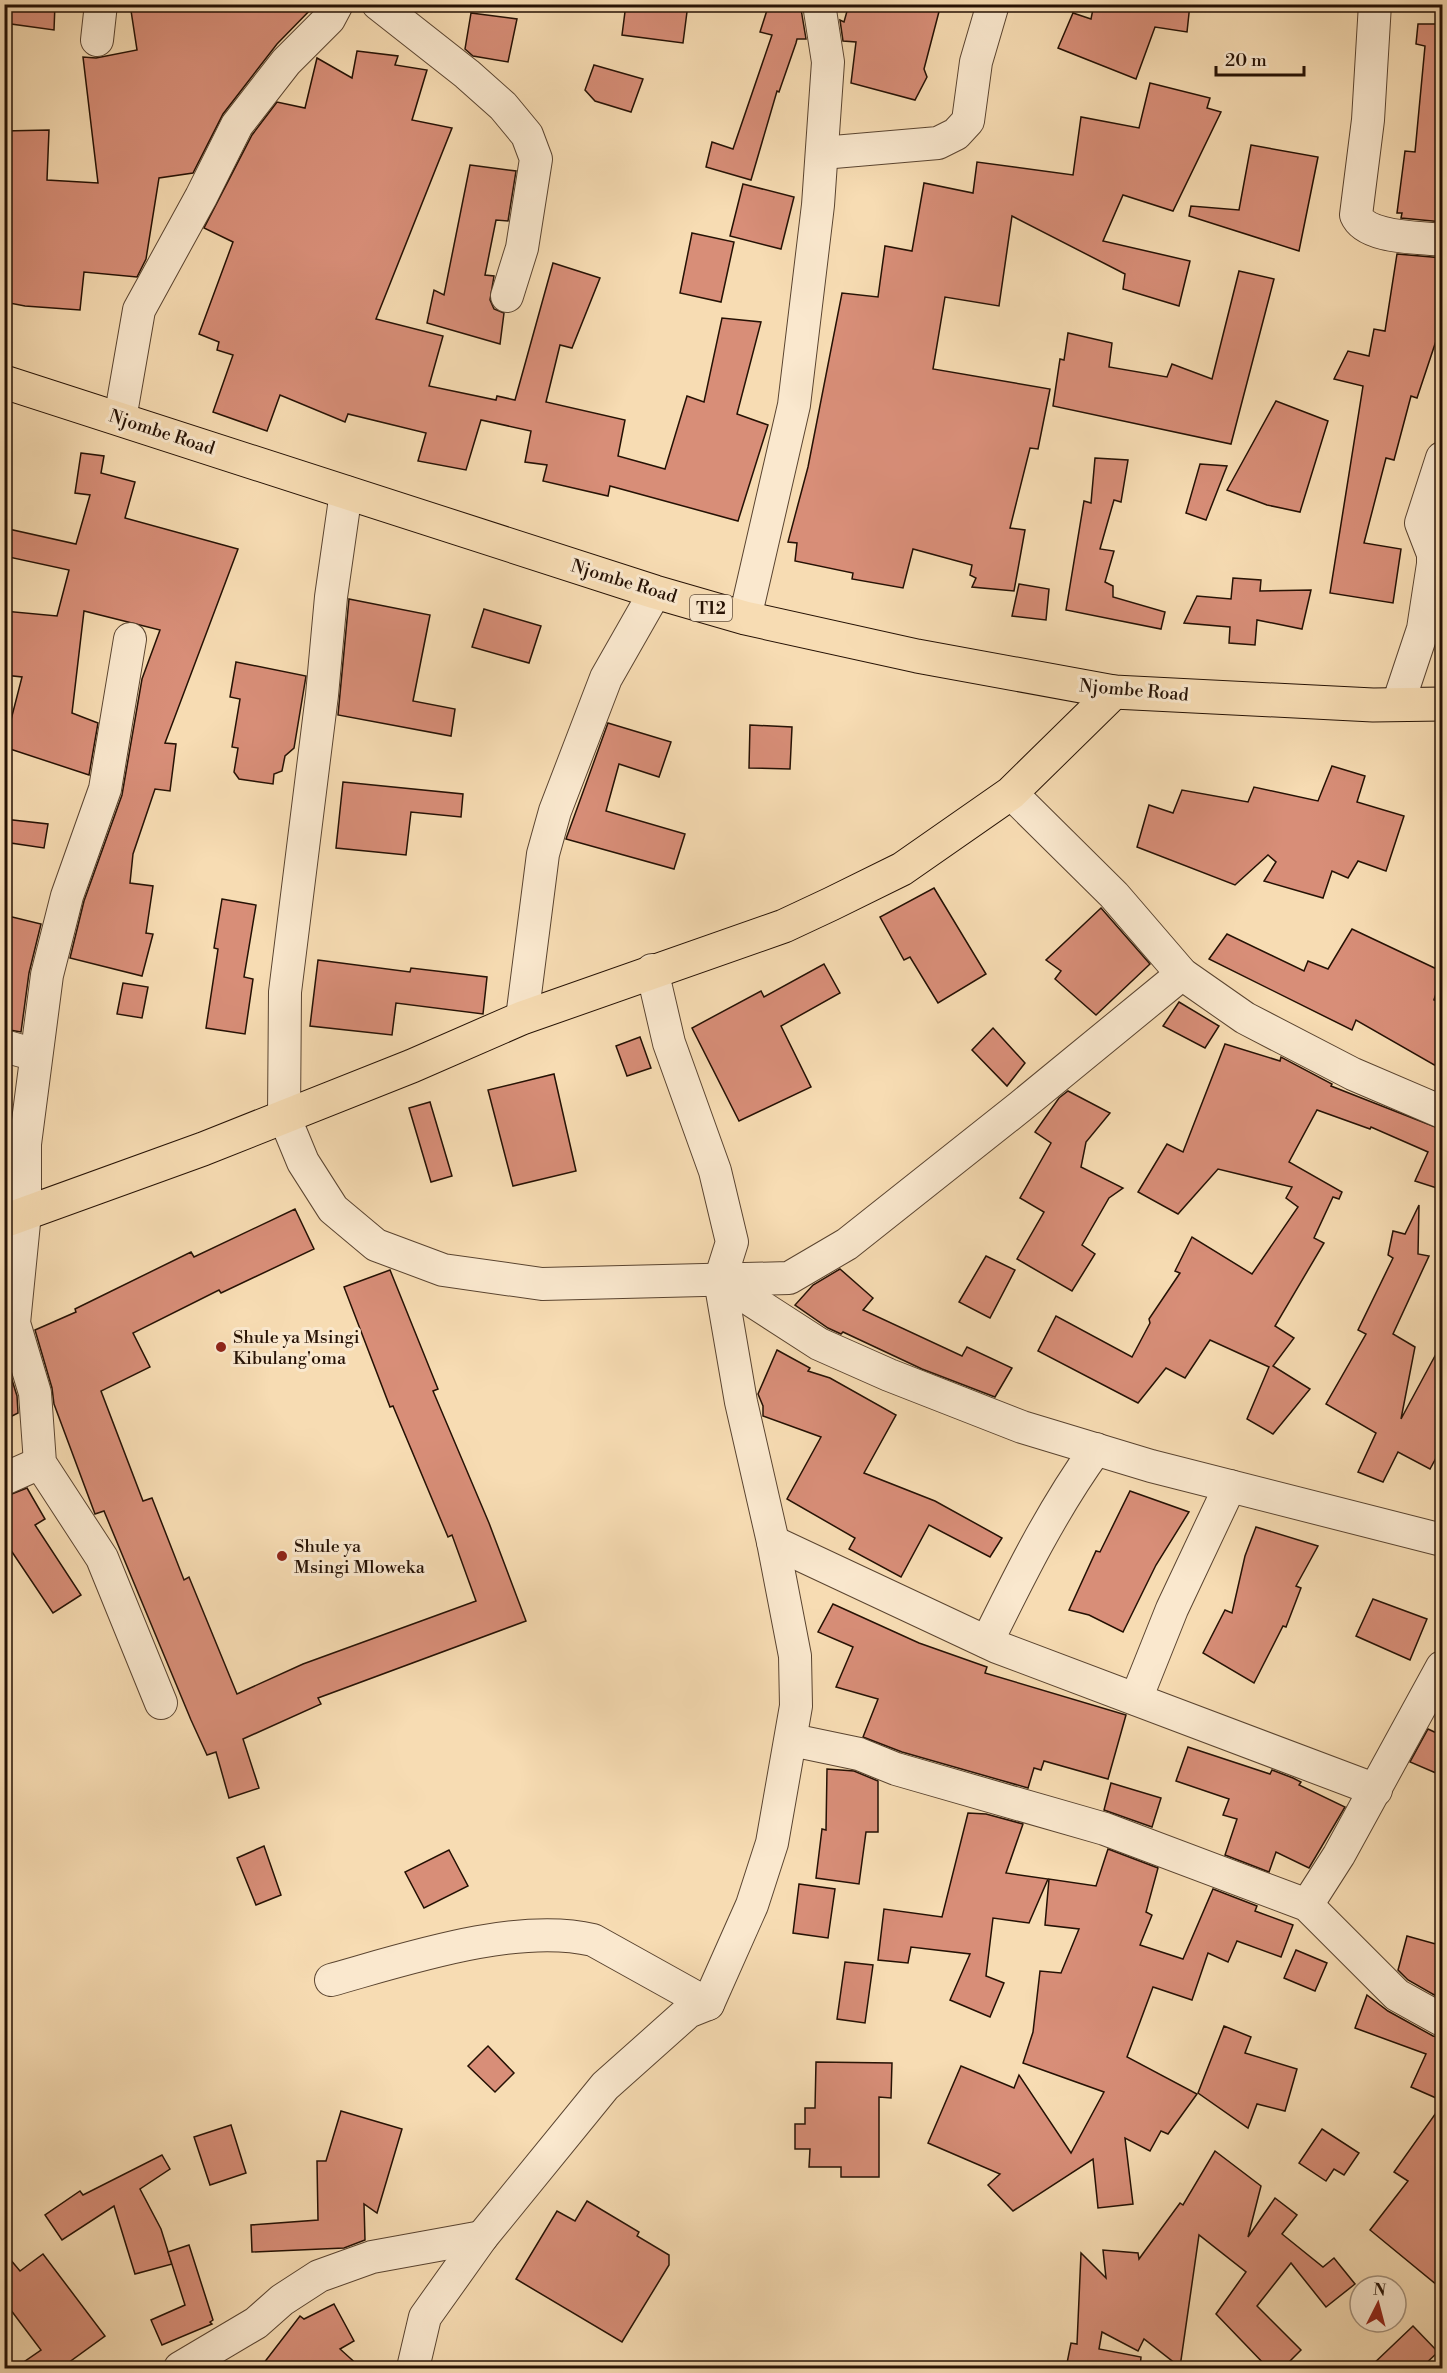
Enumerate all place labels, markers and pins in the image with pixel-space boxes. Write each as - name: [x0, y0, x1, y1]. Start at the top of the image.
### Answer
- place label: Shule ya Msingi Kibulang'oma: [233, 1326, 360, 1370]
- marker: Shule ya Msingi Kibulang'oma: [214, 1340, 228, 1354]
- place label: Shule ya Msingi Mloweka: [294, 1535, 426, 1579]
- marker: Shule ya Msingi Mloweka: [275, 1549, 289, 1563]

